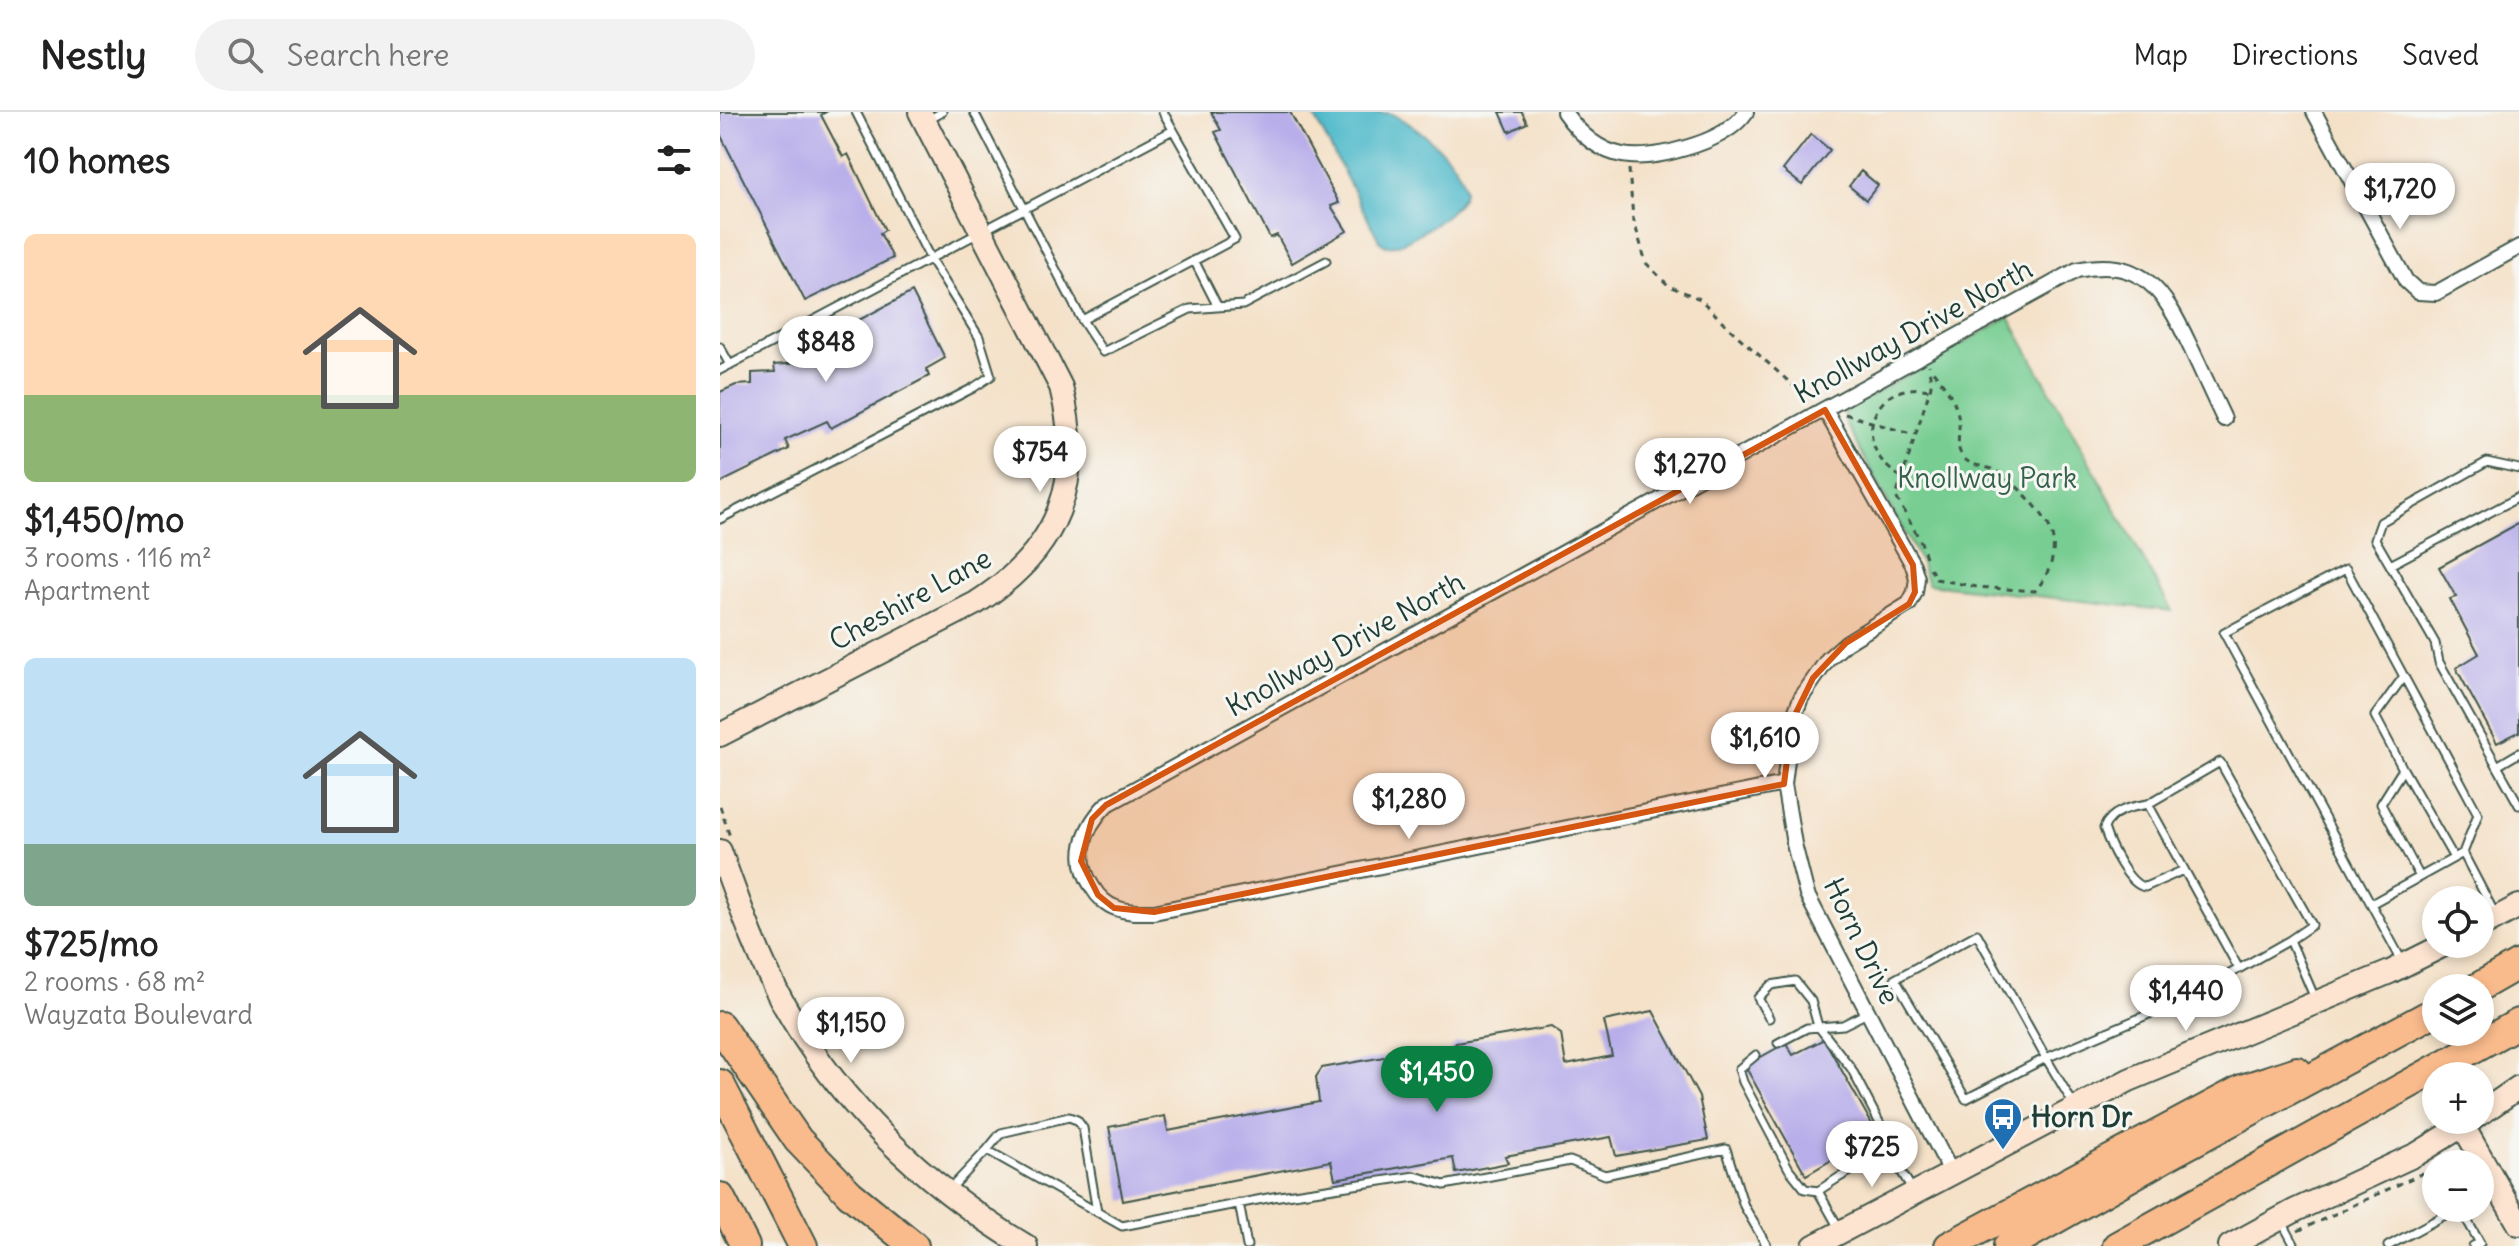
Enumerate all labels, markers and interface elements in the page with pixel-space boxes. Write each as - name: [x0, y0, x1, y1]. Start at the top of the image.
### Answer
- search box: [195, 19, 755, 91]
- text: Nestly: [40, 32, 147, 79]
- icon: search: [223, 33, 267, 77]
- text: Search here: [287, 36, 449, 74]
- text: Map: [2133, 37, 2188, 73]
- text: Directions: [2232, 37, 2358, 73]
- text: Saved: [2402, 37, 2479, 73]
- icon: filters: [652, 138, 696, 182]
- text: 10 homes: [24, 139, 170, 182]
- pin: $1,720: [2335, 163, 2465, 231]
- text: $1,720: [2363, 172, 2437, 205]
- street label: Knollway Drive North: [1788, 251, 2038, 411]
- icon: home: [288, 286, 432, 430]
- pin: $848: [779, 316, 873, 384]
- text: $848: [796, 325, 856, 358]
- pin: $754: [993, 426, 1087, 494]
- text: $754: [1011, 435, 1069, 468]
- pin: $1,270: [1625, 438, 1755, 506]
- text: $1,270: [1653, 447, 1727, 480]
- park label: Knollway Park: [1897, 460, 2077, 496]
- text: $1,450/mo: [24, 498, 184, 541]
- street label: Cheshire Lane: [823, 540, 997, 658]
- text: 3 rooms · 116 m²: [24, 541, 212, 574]
- street label: Knollway Drive North: [1220, 564, 1470, 724]
- text: Apartment: [24, 574, 150, 607]
- icon: home: [288, 710, 432, 854]
- pin: $1,610: [1700, 712, 1830, 780]
- text: $1,610: [1729, 721, 1801, 754]
- pin: $1,280: [1344, 773, 1474, 841]
- text: $1,280: [1371, 782, 1447, 815]
- street label: Horn Drive: [1816, 872, 1908, 1010]
- map controls: [2422, 886, 2494, 1222]
- button: locate: [2422, 886, 2494, 958]
- text: $725/mo: [24, 922, 159, 965]
- text: 2 rooms · 68 m²: [24, 965, 206, 998]
- pin: $1,440: [2121, 965, 2251, 1033]
- text: $1,440: [2148, 974, 2224, 1007]
- button: layers: [2422, 974, 2494, 1046]
- pin: $1,150: [786, 997, 916, 1065]
- text: Wayzata Boulevard: [24, 998, 253, 1031]
- text: $1,150: [815, 1006, 887, 1039]
- pin: $1,450: [1372, 1046, 1502, 1114]
- text: $1,450: [1399, 1055, 1475, 1088]
- button: +: [2422, 1062, 2494, 1134]
- bus stop icon: Horn Dr: [1982, 1096, 2024, 1151]
- place label: Horn Dr: [2031, 1099, 2133, 1135]
- pin: $725: [1825, 1121, 1919, 1189]
- text: $725: [1844, 1130, 1900, 1163]
- button: −: [2422, 1150, 2494, 1222]

